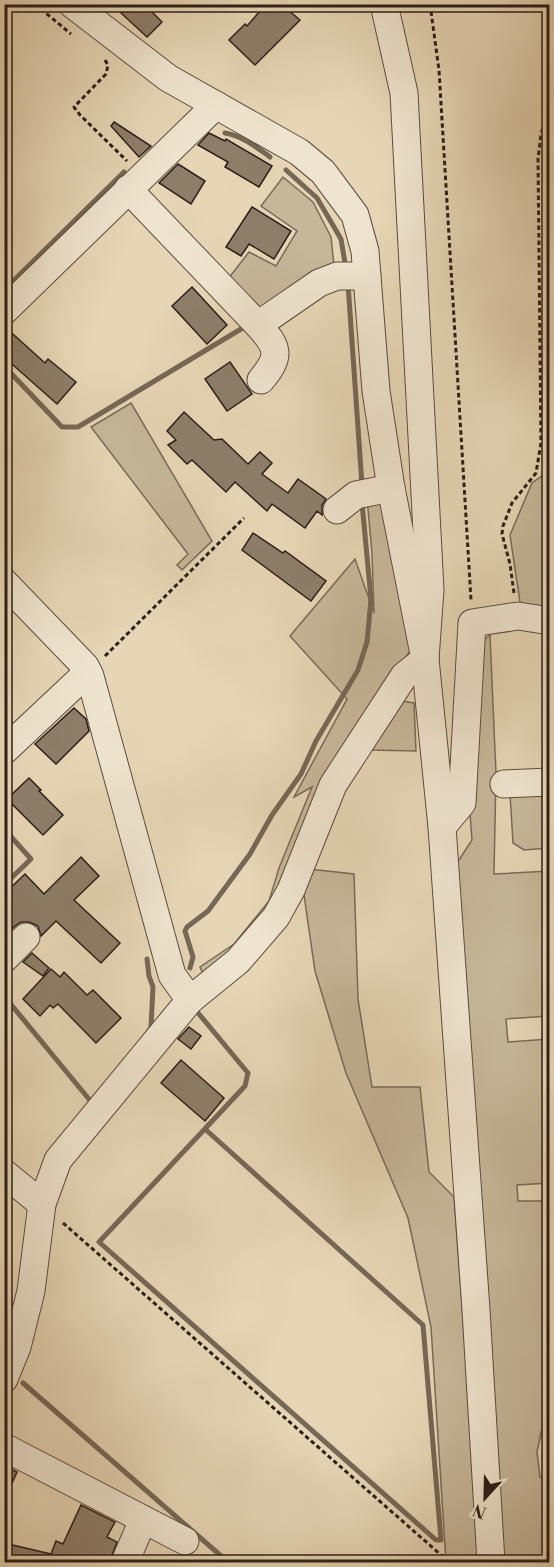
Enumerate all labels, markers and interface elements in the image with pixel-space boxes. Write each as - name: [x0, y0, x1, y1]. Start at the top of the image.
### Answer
- north arrow: [455, 1468, 515, 1528]
- text: N: [470, 1499, 489, 1523]

